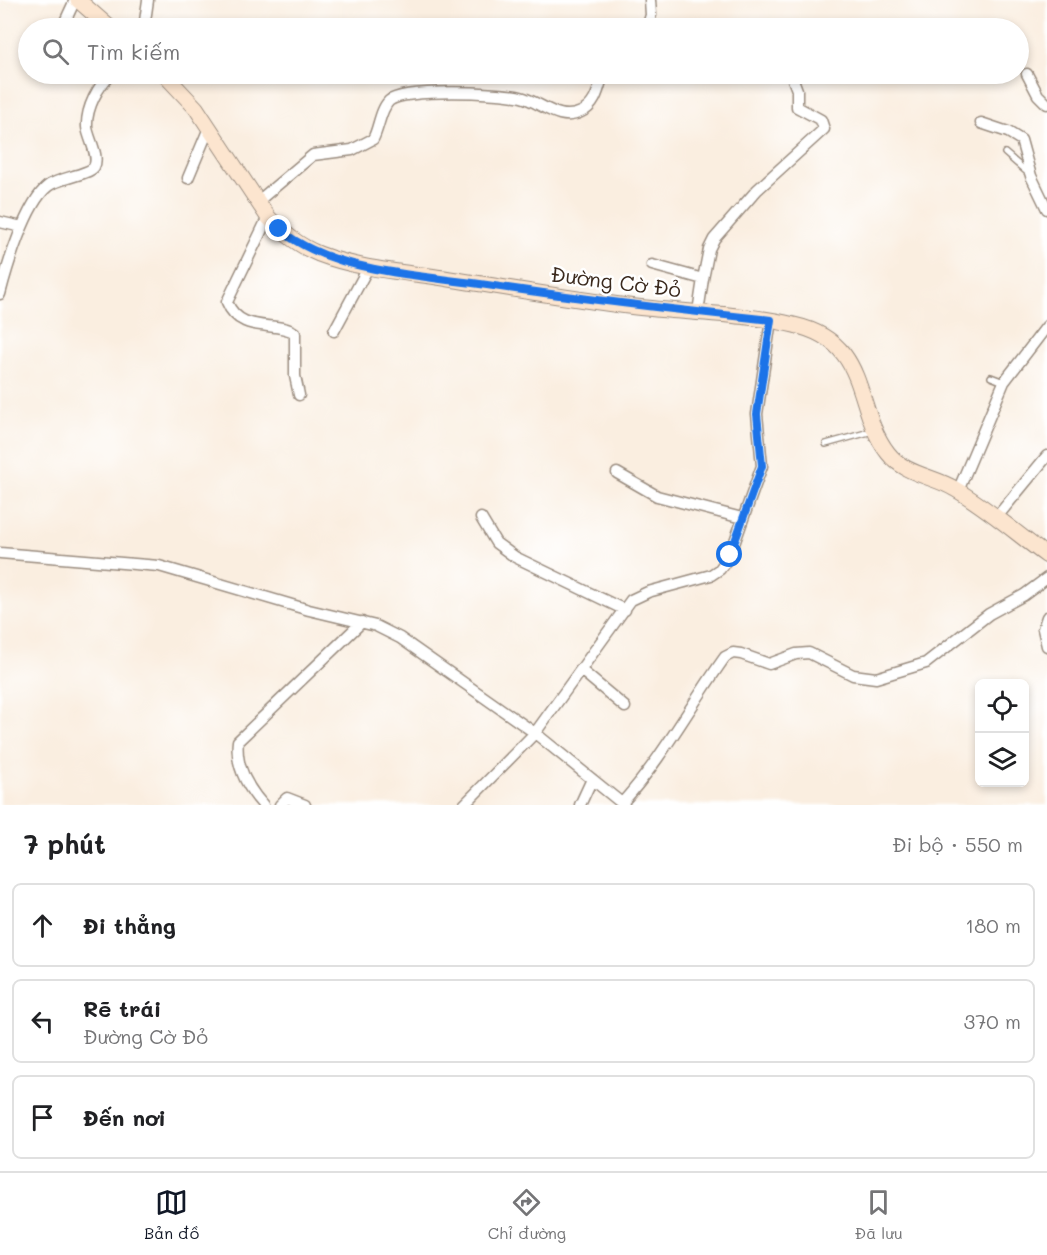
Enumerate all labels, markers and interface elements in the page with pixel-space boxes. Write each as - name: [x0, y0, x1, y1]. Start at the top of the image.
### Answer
- search box: [18, 18, 1029, 84]
- icon: search: [39, 35, 72, 68]
- text: Tìm kiếm: [87, 37, 180, 66]
- route end: [265, 215, 291, 241]
- street label: Đường Cờ Đỏ: [549, 260, 683, 302]
- route start: [716, 541, 742, 567]
- map controls: [975, 679, 1029, 787]
- button: locate: [975, 679, 1029, 733]
- button: layers: [975, 733, 1029, 787]
- text: 7 phút: [24, 827, 106, 861]
- text: Đi bộ · 550 m: [892, 831, 1023, 857]
- icon: ahead: [26, 909, 59, 942]
- text: Đi thẳng: [83, 911, 176, 940]
- text: 180 m: [965, 912, 1021, 938]
- text: Rẽ trái: [83, 994, 161, 1023]
- icon: left: [26, 1005, 59, 1038]
- text: 370 m: [963, 1008, 1021, 1034]
- text: Đường Cờ Đỏ: [83, 1023, 208, 1049]
- icon: arrive: [26, 1101, 59, 1134]
- text: Đến nơi: [83, 1103, 166, 1132]
- tab: Bản đồ: [144, 1186, 199, 1243]
- tab: Chỉ đường: [488, 1186, 566, 1243]
- tab: Đã lưu: [855, 1186, 903, 1243]

